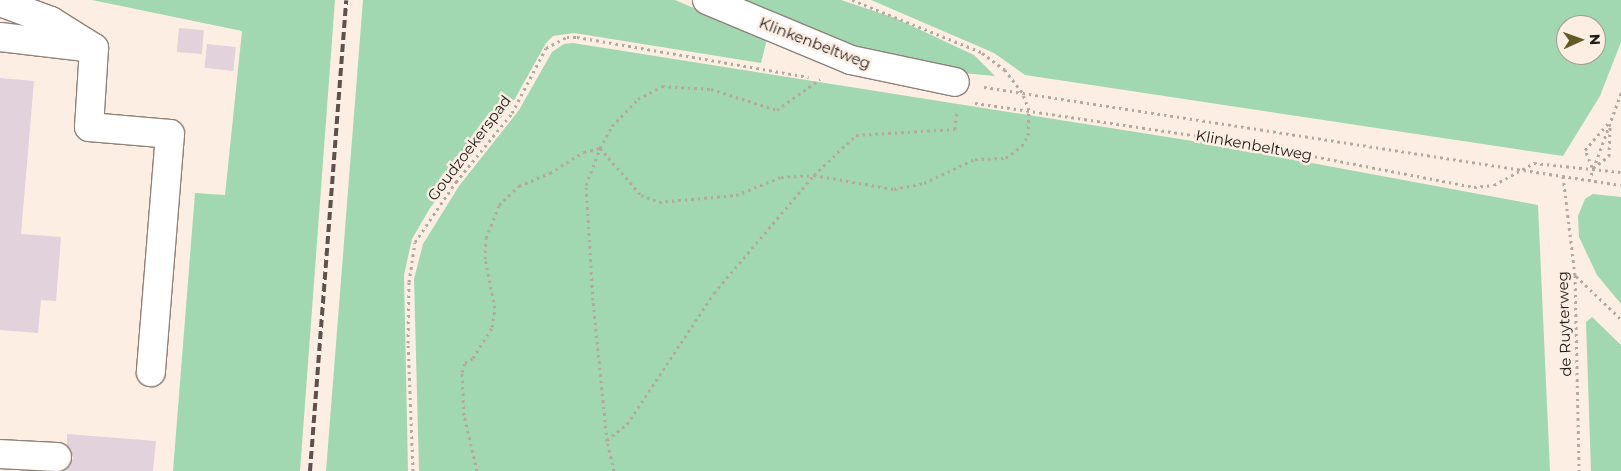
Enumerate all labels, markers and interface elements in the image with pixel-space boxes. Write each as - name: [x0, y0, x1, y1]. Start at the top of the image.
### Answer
- street label: Klinkenbeltweg: [757, 13, 873, 73]
- north arrow: [1556, 15, 1606, 65]
- text: N: [1586, 34, 1604, 45]
- street label: Goudzoekerspad: [423, 92, 515, 204]
- street label: Klinkenbeltweg: [1194, 126, 1314, 164]
- street label: de Ruyterweg: [1553, 271, 1575, 377]

